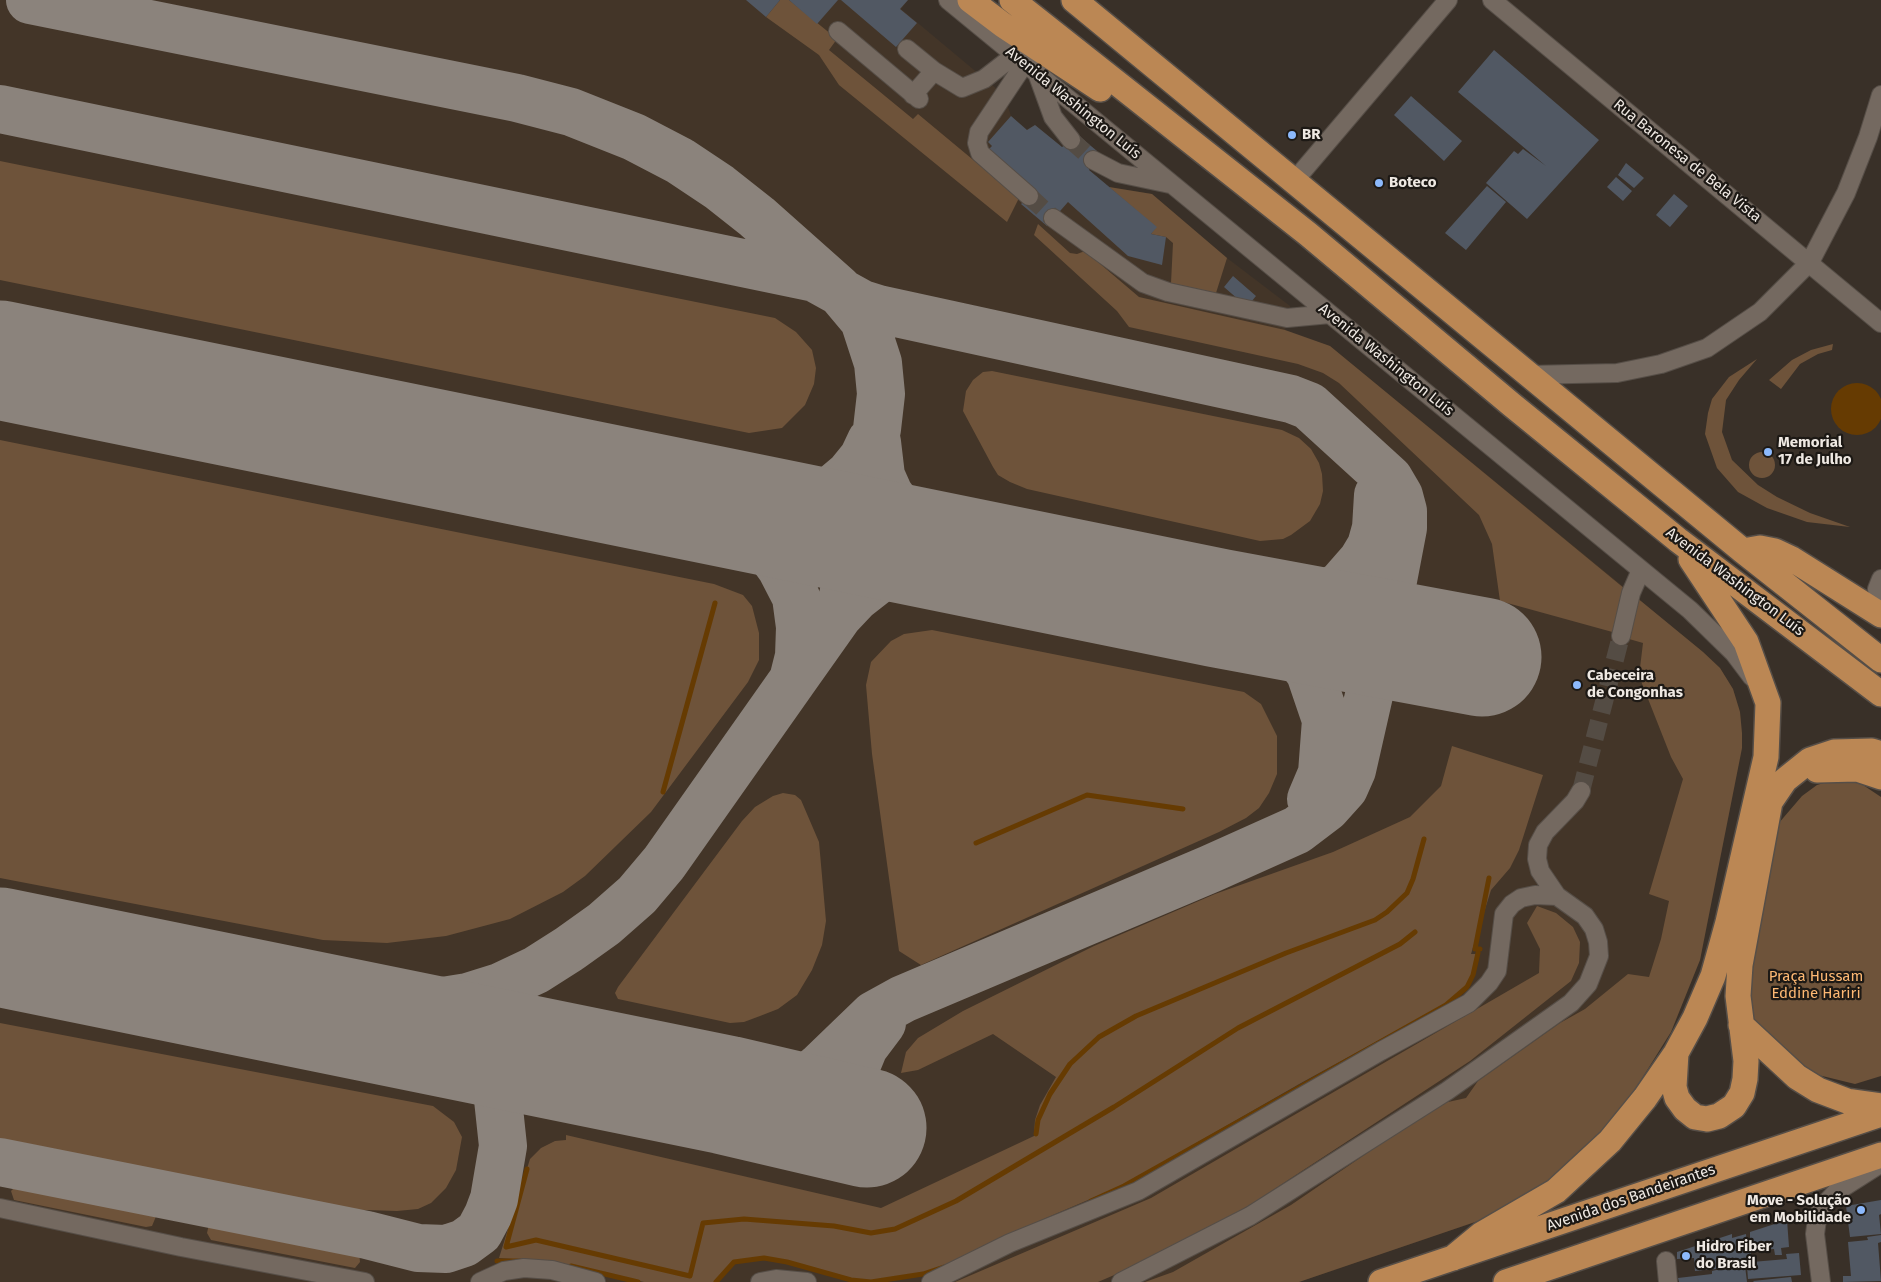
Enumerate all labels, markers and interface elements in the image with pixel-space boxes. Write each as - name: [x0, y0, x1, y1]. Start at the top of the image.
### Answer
- street label: Avenida Washington Luís: [1002, 43, 1144, 163]
- street label: Rua Baronesa de Bela Vista: [1609, 96, 1765, 226]
- place label: BR: [1302, 126, 1321, 144]
- marker: BR: [1286, 129, 1298, 141]
- place label: Boteco: [1389, 174, 1436, 192]
- marker: Boteco: [1373, 177, 1385, 189]
- street label: Avenida Washington Luís: [1315, 300, 1457, 420]
- place label: Memorial 17 de Julho: [1778, 434, 1852, 469]
- marker: Memorial 17 de Julho: [1762, 446, 1774, 458]
- street label: Avenida Washington Luís: [1662, 524, 1808, 640]
- place label: Cabeceira de Congonhas: [1587, 667, 1683, 702]
- marker: Cabeceira de Congonhas: [1571, 679, 1583, 691]
- park label: Praça Hussam Eddine Hariri: [1769, 968, 1863, 1003]
- street label: Avenida dos Bandeirantes: [1544, 1161, 1718, 1235]
- place label: Move - Solução em Mobilidade: [1747, 1192, 1851, 1227]
- marker: Move - Solução em Mobilidade: [1855, 1204, 1867, 1216]
- place label: Hidro Fiber do Brasil: [1696, 1238, 1771, 1273]
- marker: Hidro Fiber do Brasil: [1680, 1250, 1692, 1262]

